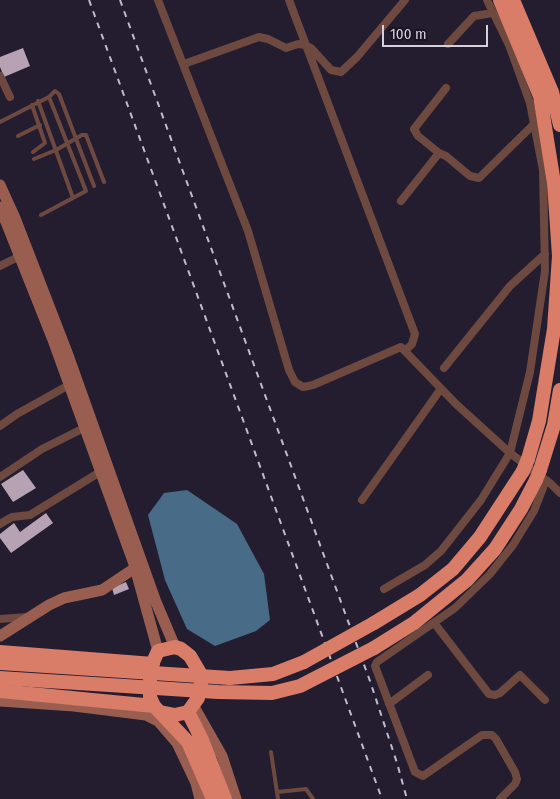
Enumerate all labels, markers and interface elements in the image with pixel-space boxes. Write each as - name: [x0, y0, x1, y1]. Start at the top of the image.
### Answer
- scale bar: [385, 15, 491, 47]
- text: 100 m: [390, 25, 427, 43]

